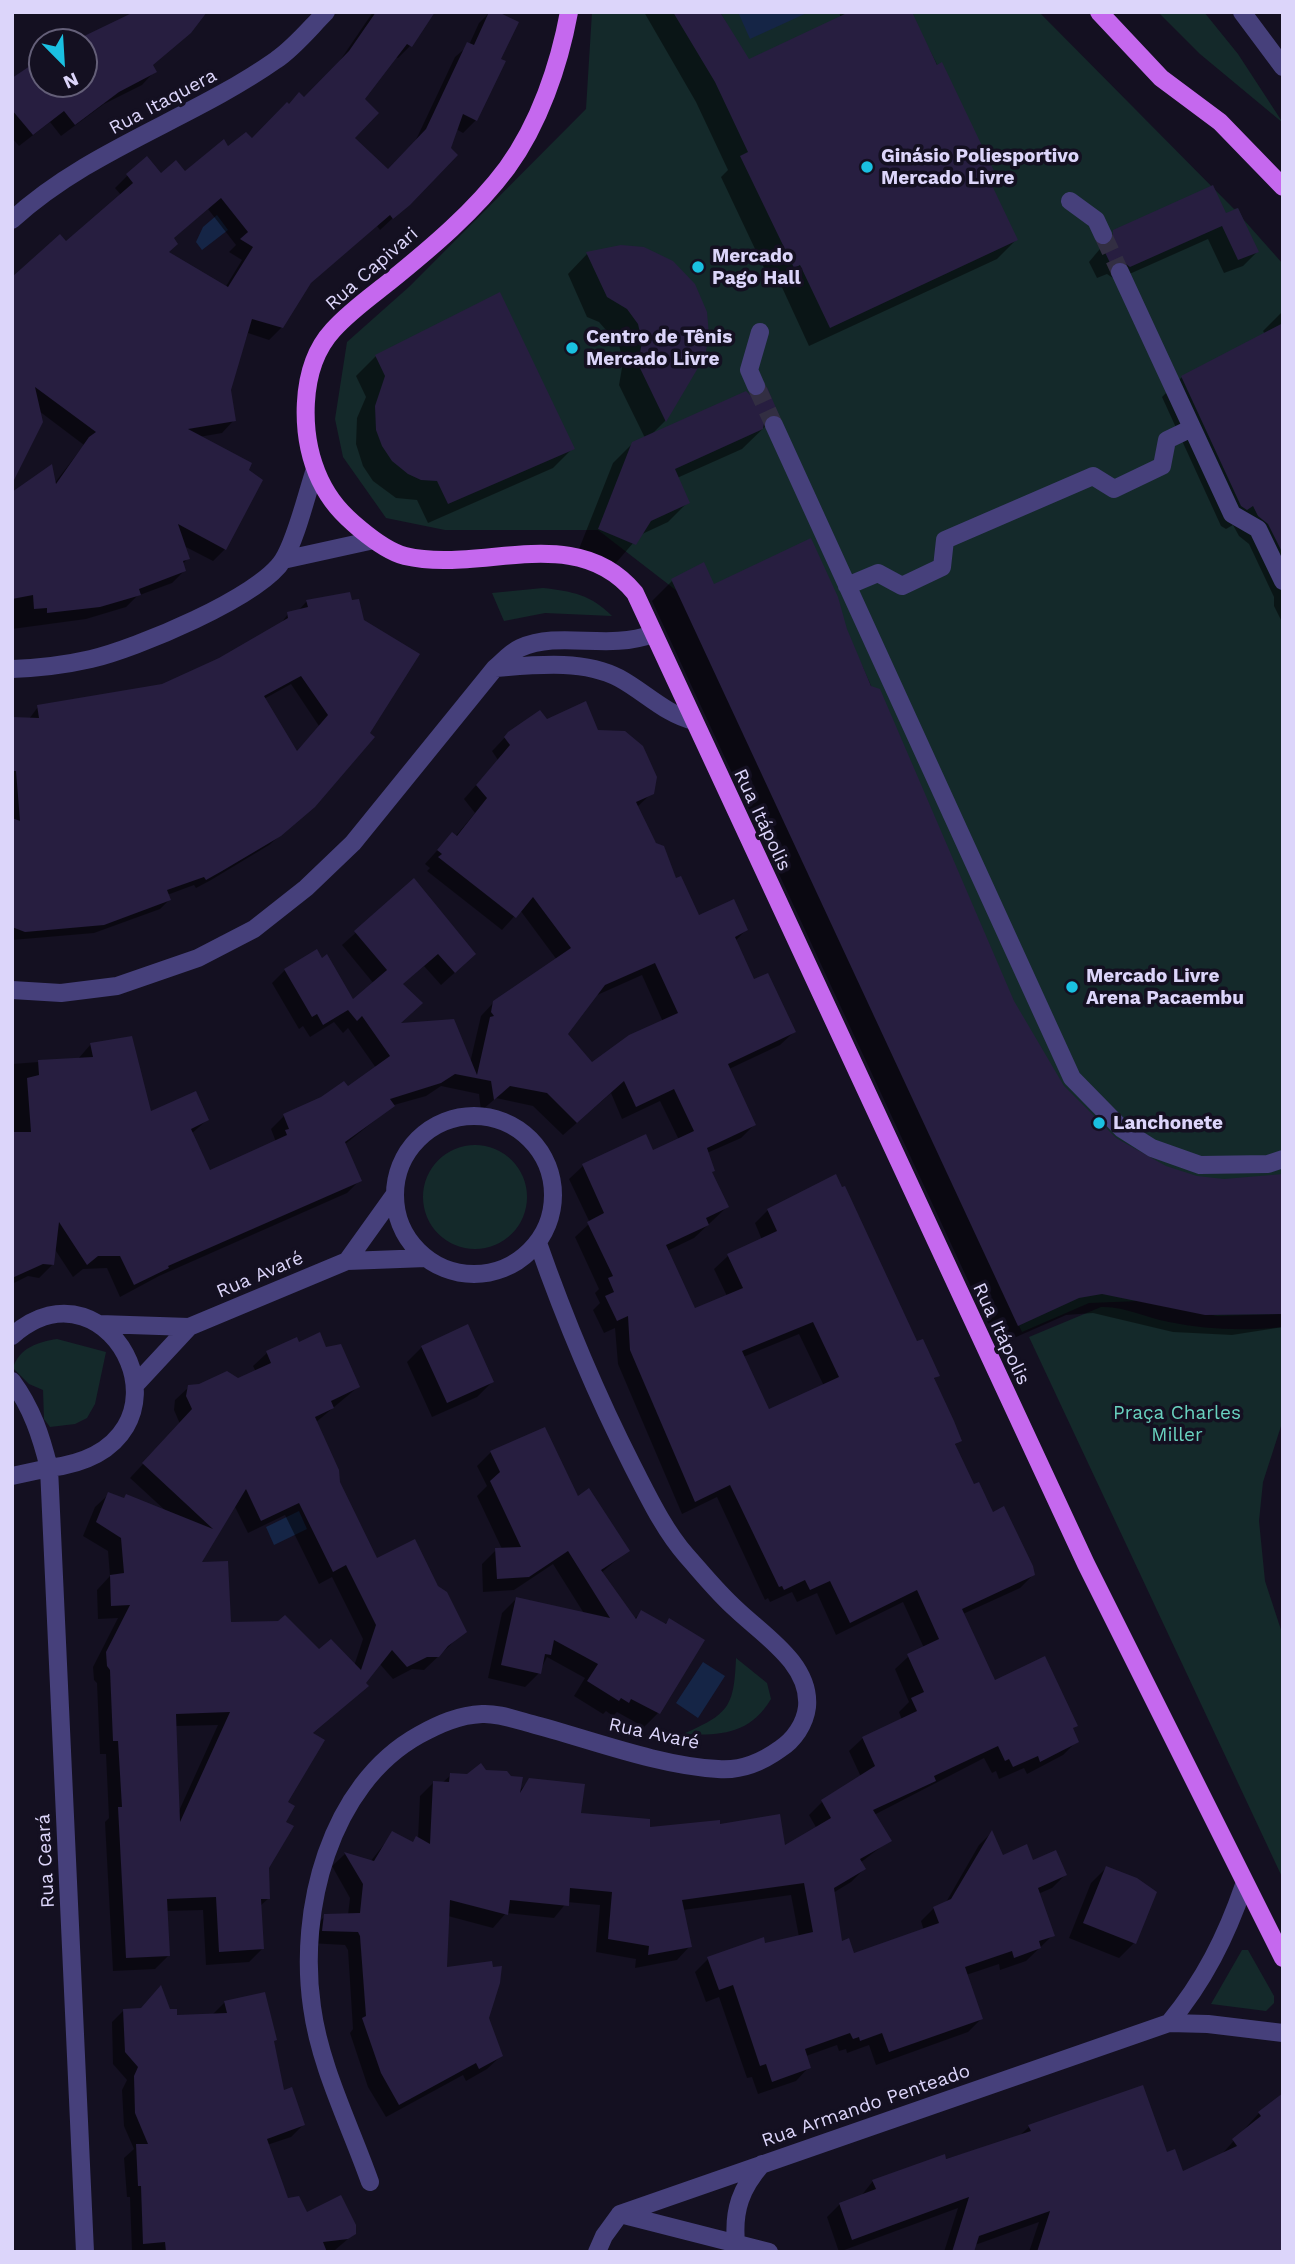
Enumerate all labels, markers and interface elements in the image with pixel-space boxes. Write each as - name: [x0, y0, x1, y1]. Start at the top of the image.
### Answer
- north arrow: [28, 28, 98, 98]
- street label: Rua Itaquera: [105, 64, 221, 140]
- text: N: [60, 67, 82, 94]
- place label: Ginásio Poliesportivo Mercado Livre: [881, 145, 1079, 189]
- marker: Ginásio Poliesportivo Mercado Livre: [859, 159, 875, 175]
- street label: Rua Capivari: [321, 223, 423, 315]
- place label: Mercado Pago Hall: [712, 245, 801, 289]
- marker: Mercado Pago Hall: [690, 259, 706, 275]
- place label: Centro de Tênis Mercado Livre: [586, 326, 732, 370]
- marker: Centro de Tênis Mercado Livre: [564, 340, 580, 356]
- street label: Rua Itápolis: [728, 765, 796, 875]
- place label: Mercado Livre Arena Pacaembu: [1086, 965, 1244, 1009]
- marker: Mercado Livre Arena Pacaembu: [1064, 979, 1080, 995]
- place label: Lanchonete: [1113, 1112, 1223, 1134]
- marker: Lanchonete: [1091, 1115, 1107, 1131]
- street label: Rua Avaré: [213, 1247, 307, 1303]
- street label: Rua Itápolis: [967, 1279, 1035, 1389]
- park label: Praça Charles Miller: [1113, 1402, 1241, 1446]
- street label: Rua Avaré: [607, 1713, 701, 1755]
- street label: Rua Ceará: [32, 1813, 60, 1909]
- street label: Rua Armando Penteado: [759, 2060, 973, 2152]

